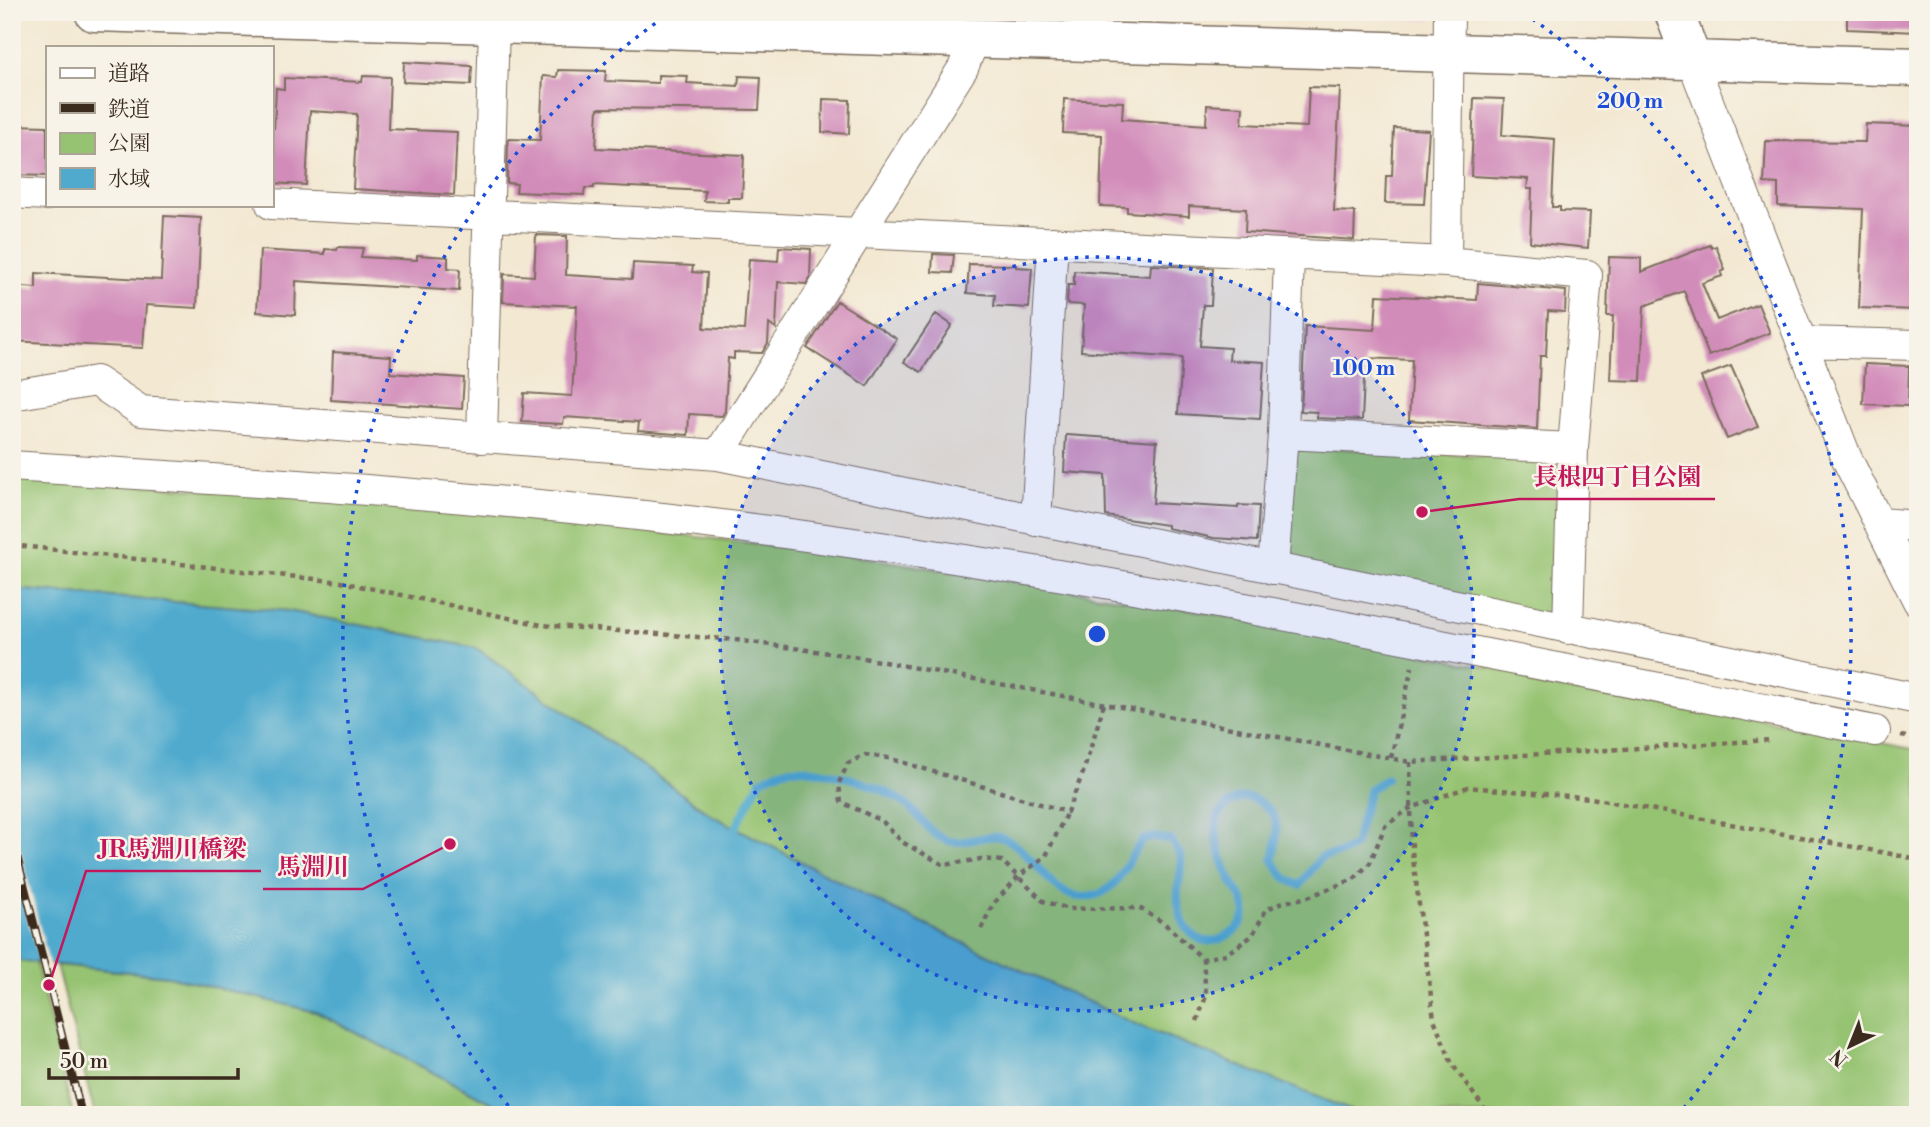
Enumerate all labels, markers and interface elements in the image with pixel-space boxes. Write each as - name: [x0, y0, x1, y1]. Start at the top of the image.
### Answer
- legend: [46, 46, 273, 206]
- text: 道路: [108, 61, 150, 87]
- text: 200 m: [1597, 89, 1663, 115]
- text: 鉄道: [108, 97, 150, 123]
- text: 公園: [108, 131, 150, 157]
- text: 水域: [108, 167, 150, 193]
- text: 100 m: [1333, 356, 1395, 382]
- callout: 長根四丁目公園: [1519, 454, 1715, 499]
- text: 長根四丁目公園: [1533, 463, 1701, 493]
- centre of rings: [1085, 622, 1109, 646]
- callout: JR馬淵川橋梁: [86, 826, 261, 871]
- text: JR馬淵川橋梁: [96, 835, 247, 865]
- callout: 馬淵川: [263, 844, 363, 889]
- text: 馬淵川: [277, 853, 349, 883]
- north arrow: [1814, 1012, 1884, 1082]
- scale bar: [49, 1036, 238, 1080]
- text: N: [1825, 1044, 1853, 1072]
- text: 50 m: [60, 1049, 108, 1075]

